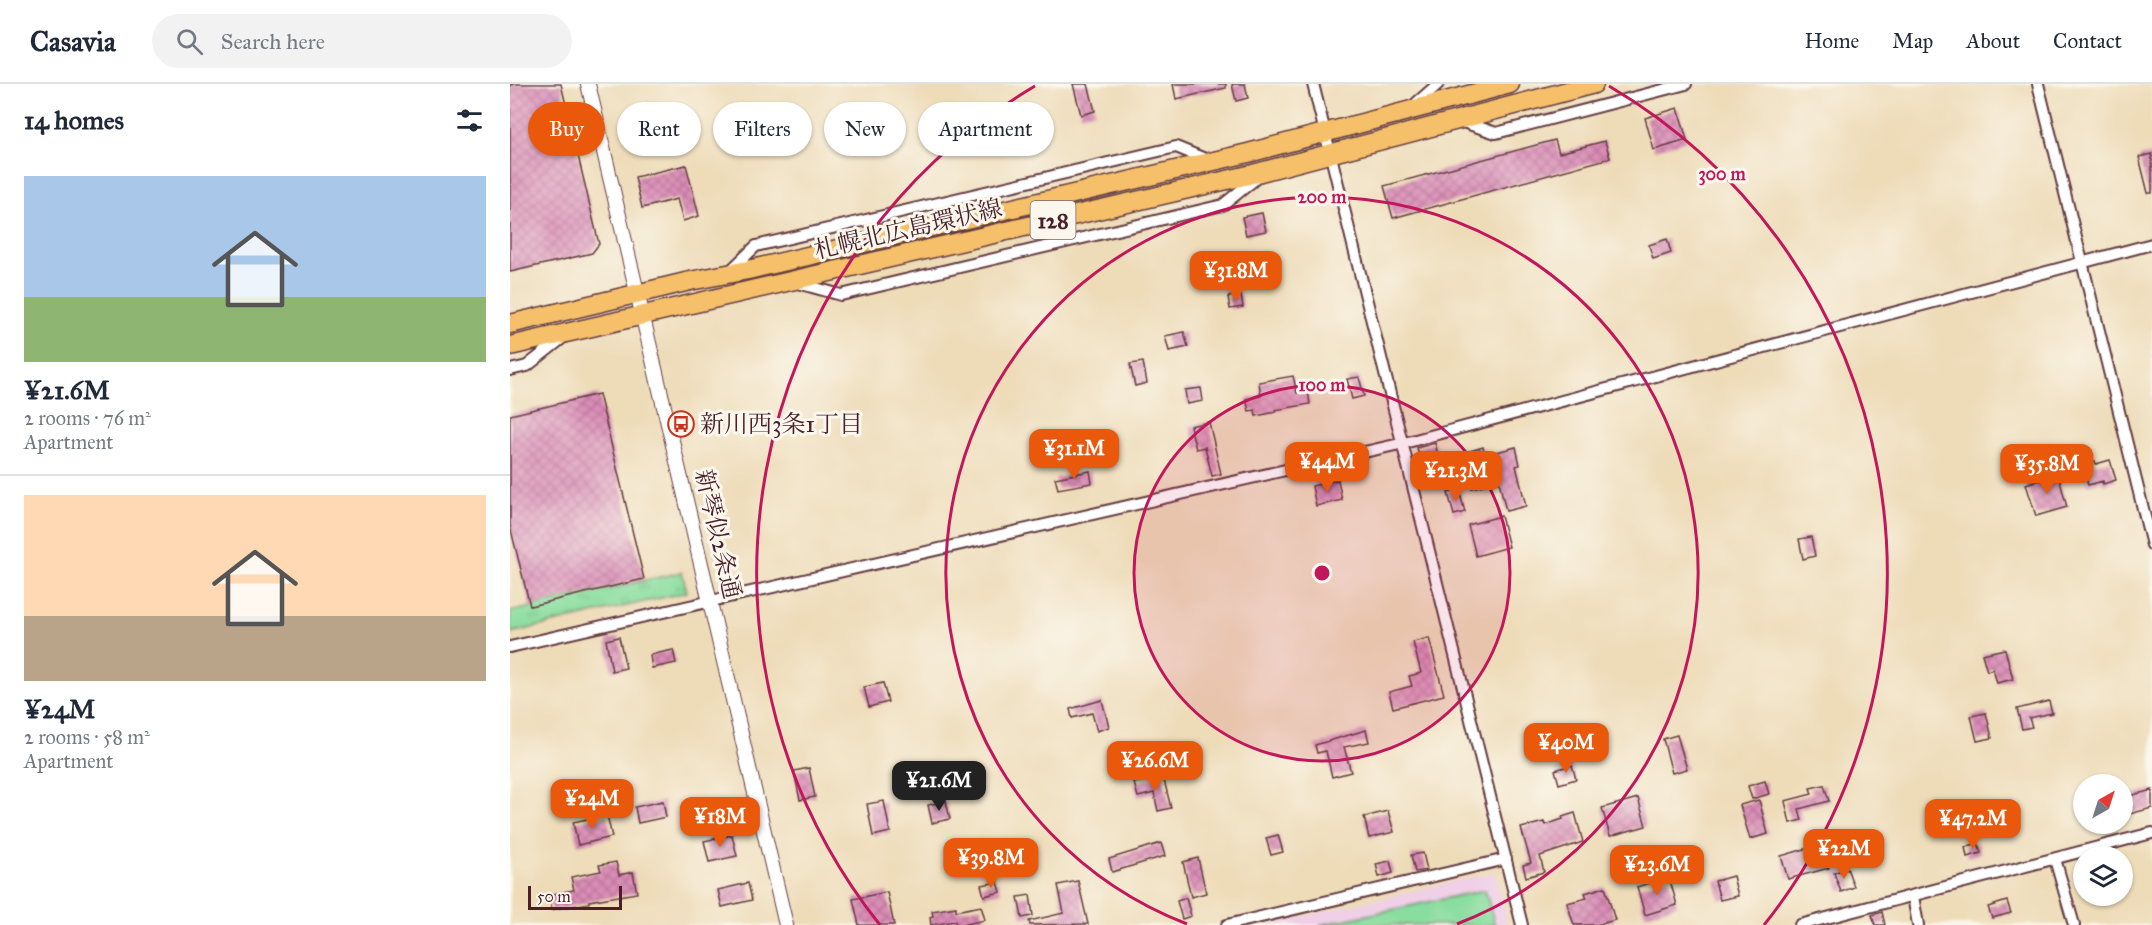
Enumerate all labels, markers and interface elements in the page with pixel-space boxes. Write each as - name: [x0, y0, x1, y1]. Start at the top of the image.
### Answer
- search box: [152, 14, 572, 68]
- text: Casavia: [30, 24, 116, 59]
- icon: search: [173, 25, 206, 58]
- text: Search here: [221, 28, 325, 55]
- text: Home: [1804, 28, 1859, 54]
- text: Map: [1892, 28, 1933, 54]
- text: About: [1966, 28, 2020, 54]
- text: Contact: [2053, 28, 2122, 54]
- chip: Buy: [528, 102, 605, 156]
- chip: Rent: [617, 102, 701, 156]
- chip: Filters: [713, 102, 812, 156]
- chip: New: [824, 102, 906, 156]
- chip: Apartment: [918, 102, 1054, 156]
- text: 14 homes: [24, 104, 124, 136]
- icon: filters: [453, 104, 486, 137]
- text: 300 m: [1698, 163, 1746, 186]
- text: 200 m: [1298, 186, 1347, 208]
- street label: 札幌北広島環状線: [811, 193, 1005, 265]
- road number: 128: [1030, 201, 1076, 239]
- icon: home: [201, 215, 309, 323]
- pin: ¥31.8M: [1187, 251, 1285, 302]
- text: ¥31.8M: [1204, 258, 1268, 282]
- text: ¥21.6M: [24, 374, 110, 406]
- text: 100 m: [1299, 374, 1346, 396]
- text: 2 rooms · 76 m²: [24, 406, 151, 430]
- bus stop icon: 新川西3条1丁目: [666, 409, 696, 439]
- place label: 新川西3条1丁目: [700, 409, 863, 439]
- pin: ¥31.1M: [1025, 429, 1123, 480]
- text: Apartment: [24, 430, 113, 454]
- text: ¥31.1M: [1043, 436, 1105, 460]
- pin: ¥44M: [1291, 442, 1363, 493]
- pin: ¥35.8M: [1998, 444, 2096, 495]
- text: ¥44M: [1299, 449, 1355, 473]
- pin: ¥21.3M: [1407, 451, 1505, 502]
- text: ¥35.8M: [2014, 451, 2080, 475]
- text: ¥21.3M: [1424, 458, 1488, 482]
- street label: 新琴似2条通: [689, 466, 747, 602]
- icon: home: [201, 534, 309, 642]
- centre of rings: [1312, 563, 1332, 583]
- text: ¥24M: [24, 693, 95, 725]
- pin: ¥40M: [1530, 723, 1602, 774]
- text: 2 rooms · 58 m²: [24, 725, 150, 749]
- text: ¥40M: [1538, 730, 1594, 754]
- pin: ¥26.6M: [1106, 741, 1204, 792]
- text: ¥26.6M: [1121, 748, 1189, 772]
- text: Apartment: [24, 749, 113, 773]
- pin: ¥21.6M: [890, 761, 988, 812]
- text: ¥21.6M: [906, 768, 972, 792]
- north arrow: [2073, 774, 2133, 834]
- map controls: [2073, 774, 2133, 906]
- pin: ¥24M: [556, 779, 628, 830]
- text: ¥24M: [565, 786, 619, 810]
- pin: ¥18M: [684, 797, 756, 848]
- pin: ¥47.2M: [1924, 799, 2022, 850]
- text: ¥18M: [694, 804, 746, 828]
- text: ¥47.2M: [1939, 806, 2007, 830]
- pin: ¥22M: [1808, 829, 1880, 880]
- text: ¥22M: [1817, 836, 1871, 860]
- pin: ¥39.8M: [942, 838, 1040, 889]
- text: ¥39.8M: [957, 845, 1025, 869]
- pin: ¥23.6M: [1608, 845, 1706, 896]
- button: layers: [2073, 846, 2133, 906]
- text: ¥23.6M: [1624, 852, 1690, 876]
- scale bar: [528, 883, 622, 910]
- text: 50 m: [537, 887, 571, 906]

